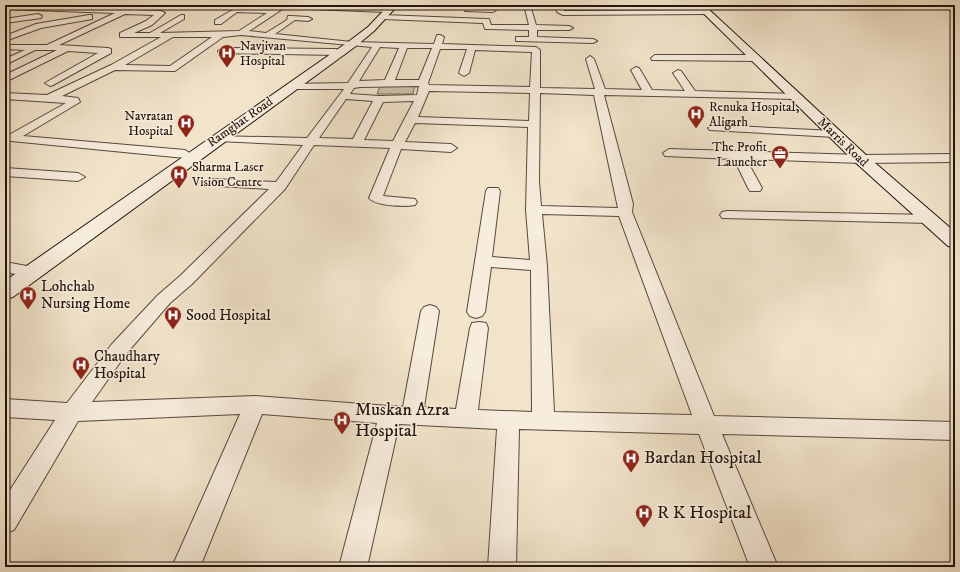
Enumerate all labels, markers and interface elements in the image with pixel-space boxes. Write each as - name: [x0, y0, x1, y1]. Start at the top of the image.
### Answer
- place label: Navjivan Hospital: [240, 38, 286, 69]
- hospital icon: Navjivan Hospital: [217, 43, 237, 68]
- street label: Ramghat Road: [204, 93, 276, 150]
- place label: Renuka Hospital, Aligarh: [709, 99, 799, 130]
- hospital icon: Renuka Hospital, Aligarh: [686, 104, 706, 129]
- place label: Navratan Hospital: [125, 108, 173, 139]
- hospital icon: Navratan Hospital: [176, 113, 196, 138]
- street label: Marris Road: [814, 114, 872, 171]
- place label: The Profit Launcher: [712, 139, 767, 170]
- office icon: The Profit Launcher: [770, 144, 790, 169]
- place label: Sharma Laser Vision Centre: [191, 159, 264, 190]
- hospital icon: Sharma Laser Vision Centre: [169, 164, 189, 189]
- place label: Lohchab Nursing Home: [41, 277, 130, 313]
- hospital icon: Lohchab Nursing Home: [18, 285, 38, 310]
- hospital icon: Sood Hospital: [163, 305, 183, 330]
- place label: Sood Hospital: [186, 306, 271, 325]
- place label: Chaudhary Hospital: [94, 347, 161, 383]
- hospital icon: Chaudhary Hospital: [71, 355, 91, 380]
- place label: Muskan Azra Hospital: [355, 399, 450, 442]
- hospital icon: Muskan Azra Hospital: [332, 410, 352, 435]
- place label: Bardan Hospital: [644, 447, 762, 469]
- hospital icon: Bardan Hospital: [621, 448, 641, 473]
- place label: R K Hospital: [657, 502, 752, 524]
- hospital icon: R K Hospital: [634, 503, 654, 528]

